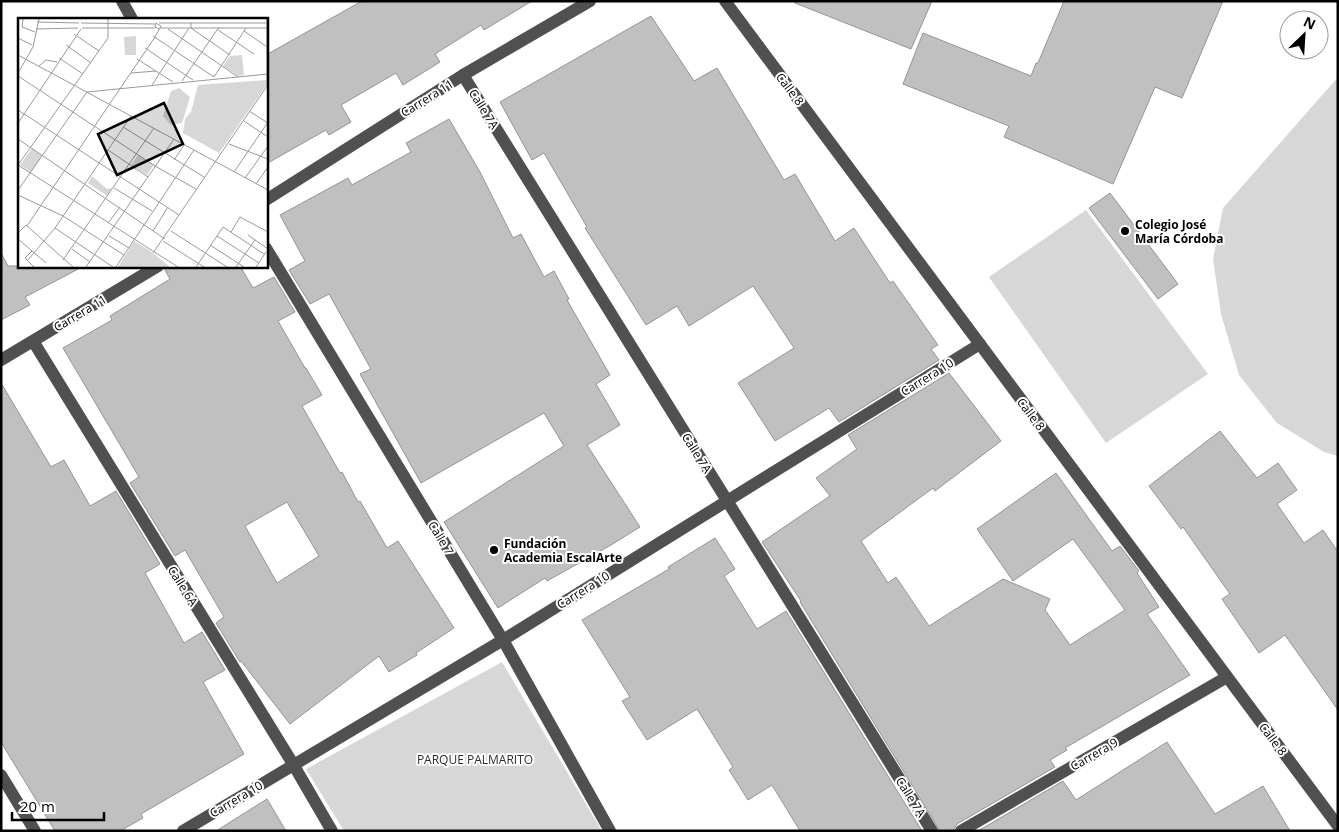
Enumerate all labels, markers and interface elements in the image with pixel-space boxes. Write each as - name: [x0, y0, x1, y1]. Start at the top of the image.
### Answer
- north arrow: [1279, 10, 1329, 60]
- text: N: [1301, 12, 1319, 34]
- inset map: [18, 18, 268, 268]
- street label: Calle 8: [772, 69, 808, 109]
- street label: Carrera 11: [397, 75, 457, 121]
- street label: Calle 7A: [465, 86, 503, 133]
- place label: Colegio José María Córdoba: [1135, 216, 1223, 247]
- marker: Colegio José María Córdoba: [1119, 225, 1131, 237]
- street label: Carrera 11: [50, 290, 110, 336]
- street label: Carrera 10: [897, 354, 957, 400]
- street label: Calle 8: [1013, 394, 1049, 434]
- street label: Calle 7A: [678, 430, 716, 477]
- street label: Calle 7: [424, 518, 458, 558]
- place label: Fundación Academia EscalArte: [504, 535, 622, 566]
- marker: Fundación Academia EscalArte: [488, 544, 500, 556]
- street label: Calle 6A: [164, 563, 202, 610]
- street label: Carrera 10: [553, 567, 613, 613]
- street label: Calle 8: [1255, 719, 1291, 759]
- street label: Carrera 9: [1067, 733, 1121, 774]
- park label: PARQUE PALMARITO: [417, 751, 533, 768]
- street label: Calle 7A: [892, 774, 930, 821]
- street label: Carrera 10: [206, 776, 266, 822]
- scale bar: [12, 790, 105, 822]
- text: 20 m: [20, 796, 55, 816]

